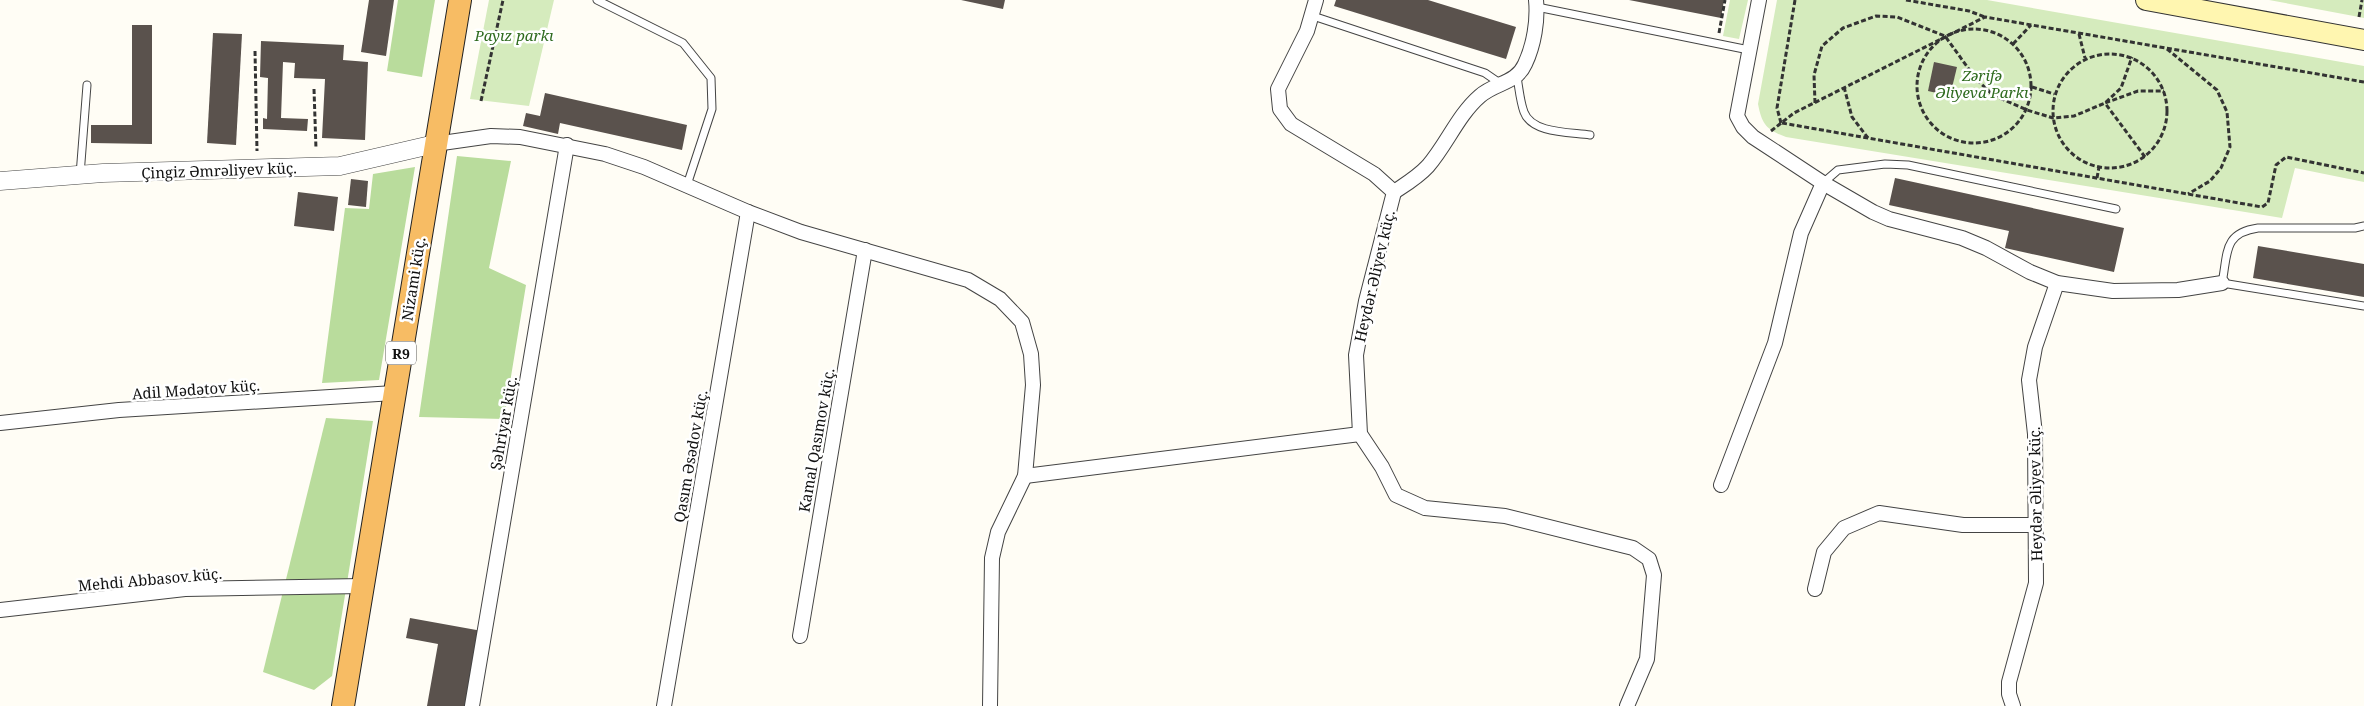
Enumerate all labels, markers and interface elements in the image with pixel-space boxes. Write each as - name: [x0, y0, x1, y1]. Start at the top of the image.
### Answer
- park label: Payız parkı: [473, 25, 554, 45]
- park label: Zərifə Əliyeva Parkı: [1935, 65, 2029, 102]
- street label: Çingiz Əmrəliyev küç.: [141, 157, 297, 183]
- street label: Heydər Əliyev küç.: [1349, 208, 1399, 344]
- street label: Nizami küç.: [397, 236, 429, 322]
- road number: R9: [386, 342, 416, 364]
- street label: Kamal Qasımov küç.: [793, 366, 839, 514]
- street label: Adil Mədətov küç.: [131, 375, 261, 403]
- street label: Şəhriyar küç.: [485, 375, 521, 471]
- street label: Qasım Əsədov küç.: [668, 388, 712, 524]
- street label: Heydər Əliyev küç.: [2024, 426, 2046, 562]
- street label: Mehdi Abbasov küç.: [77, 563, 223, 595]

